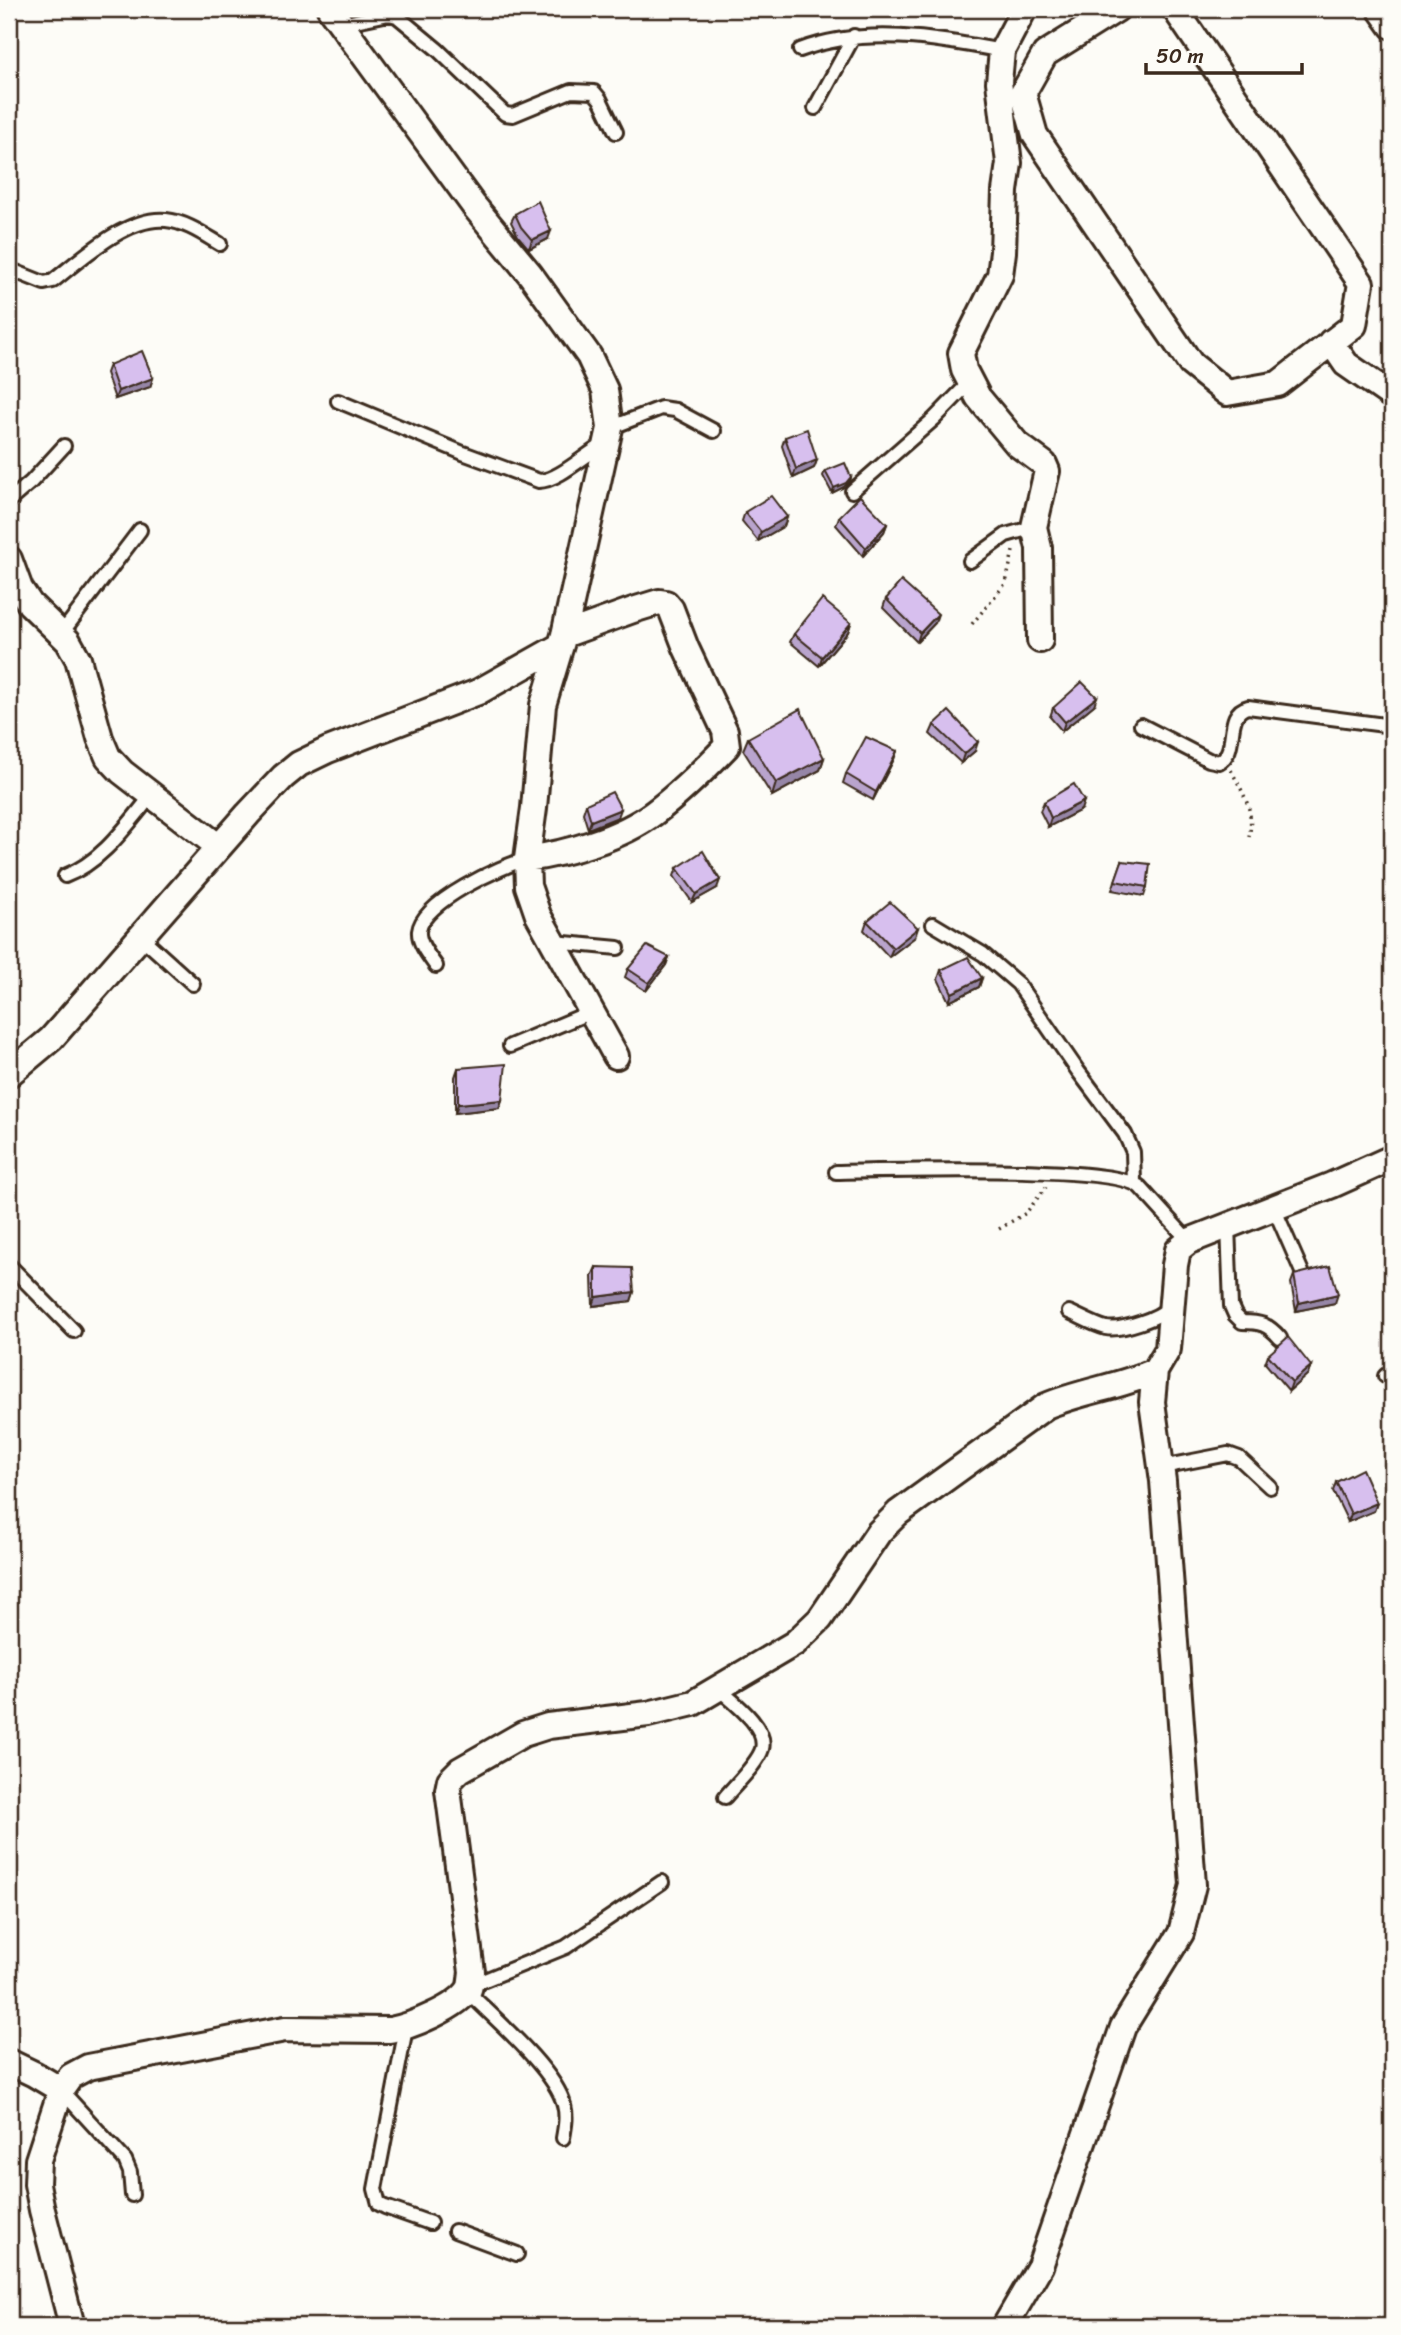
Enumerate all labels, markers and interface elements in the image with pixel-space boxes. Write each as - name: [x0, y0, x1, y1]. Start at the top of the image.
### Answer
- scale bar: [1146, 32, 1301, 76]
- text: 50 m: [1156, 37, 1204, 75]

